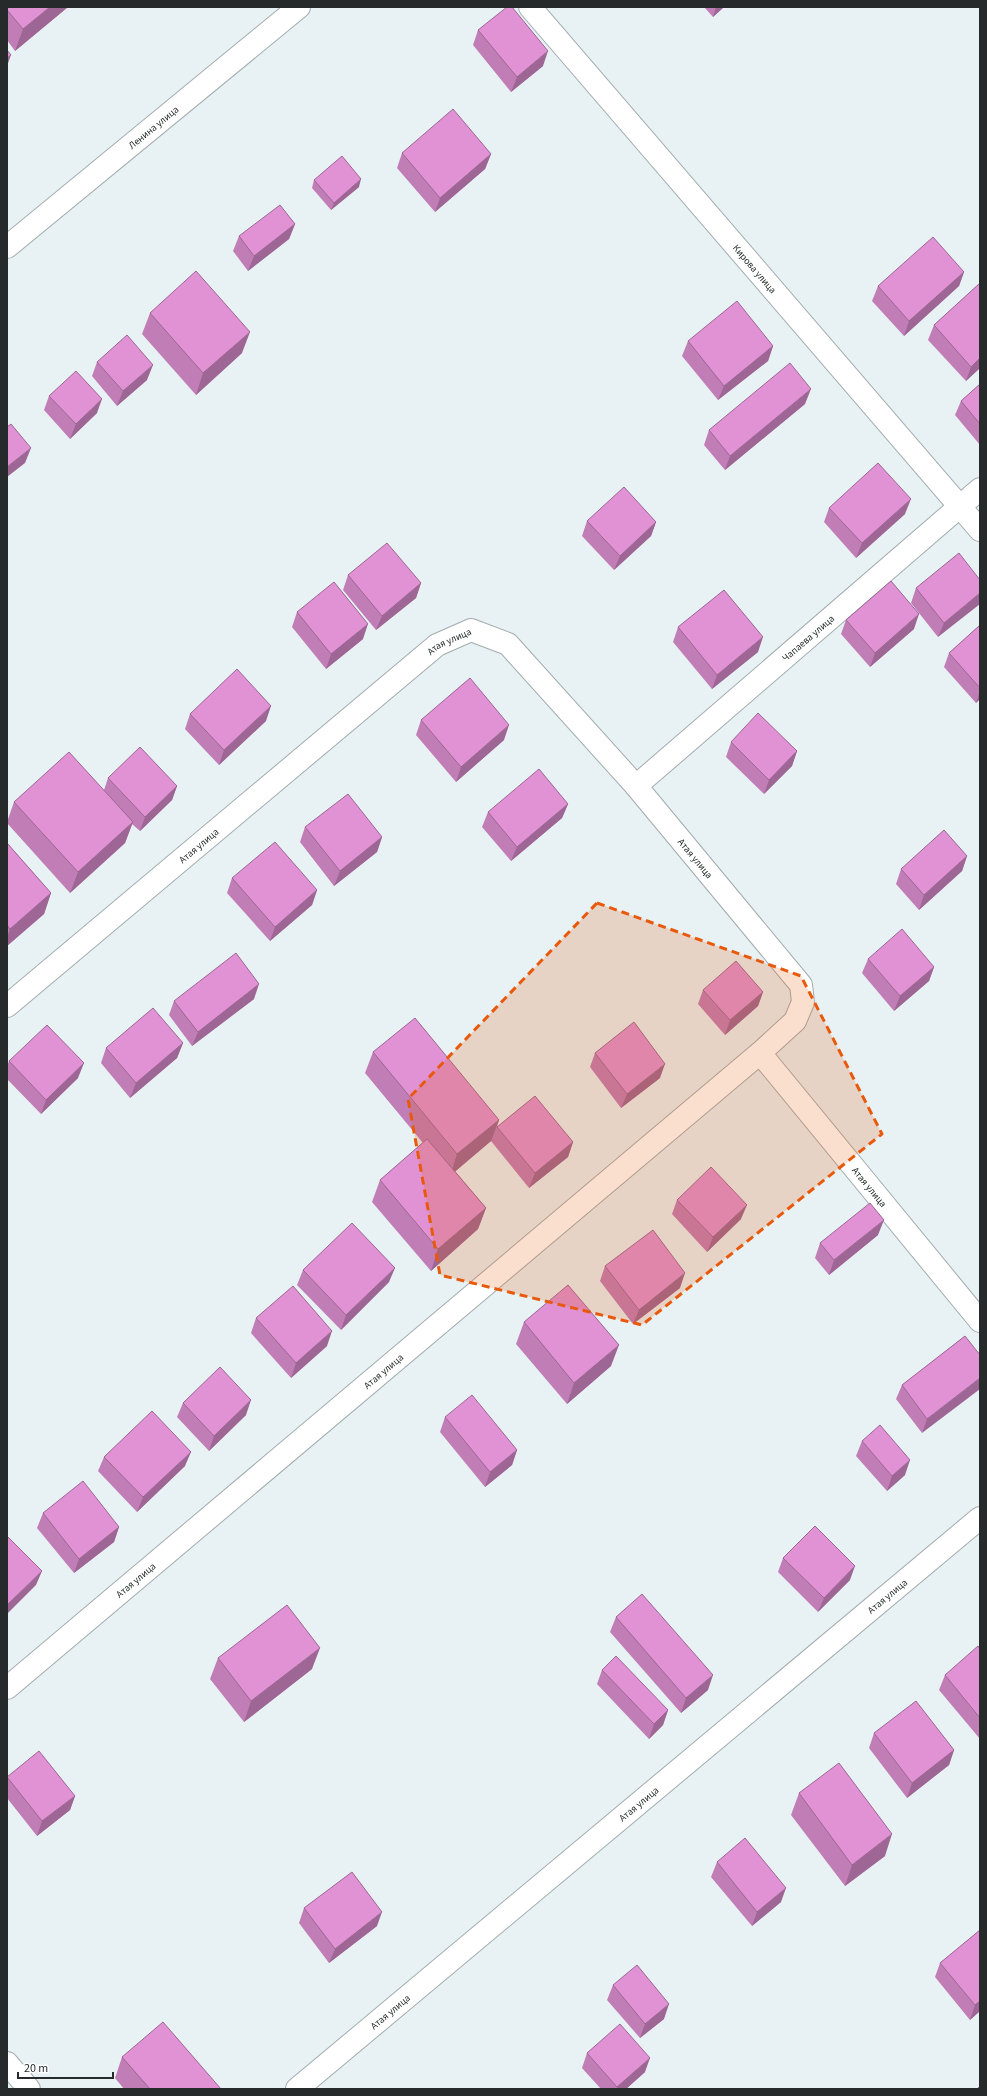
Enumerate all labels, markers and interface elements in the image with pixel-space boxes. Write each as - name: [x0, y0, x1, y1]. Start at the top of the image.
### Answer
- street label: Ленина улица: [125, 103, 182, 153]
- street label: Кирова улица: [729, 242, 779, 297]
- street label: Чапаева улица: [779, 612, 838, 665]
- street label: Атая улица: [424, 625, 474, 659]
- street label: Атая улица: [176, 825, 222, 867]
- street label: Атая улица: [674, 836, 716, 882]
- street label: Атая улица: [848, 1164, 890, 1210]
- street label: Атая улица: [361, 1351, 407, 1392]
- street label: Атая улица: [113, 1560, 159, 1601]
- street label: Атая улица: [865, 1576, 911, 1617]
- street label: Атая улица: [616, 1784, 662, 1825]
- street label: Атая улица: [368, 1991, 413, 2033]
- scale bar: [18, 2054, 113, 2080]
- text: 20 m: [24, 2060, 48, 2077]

